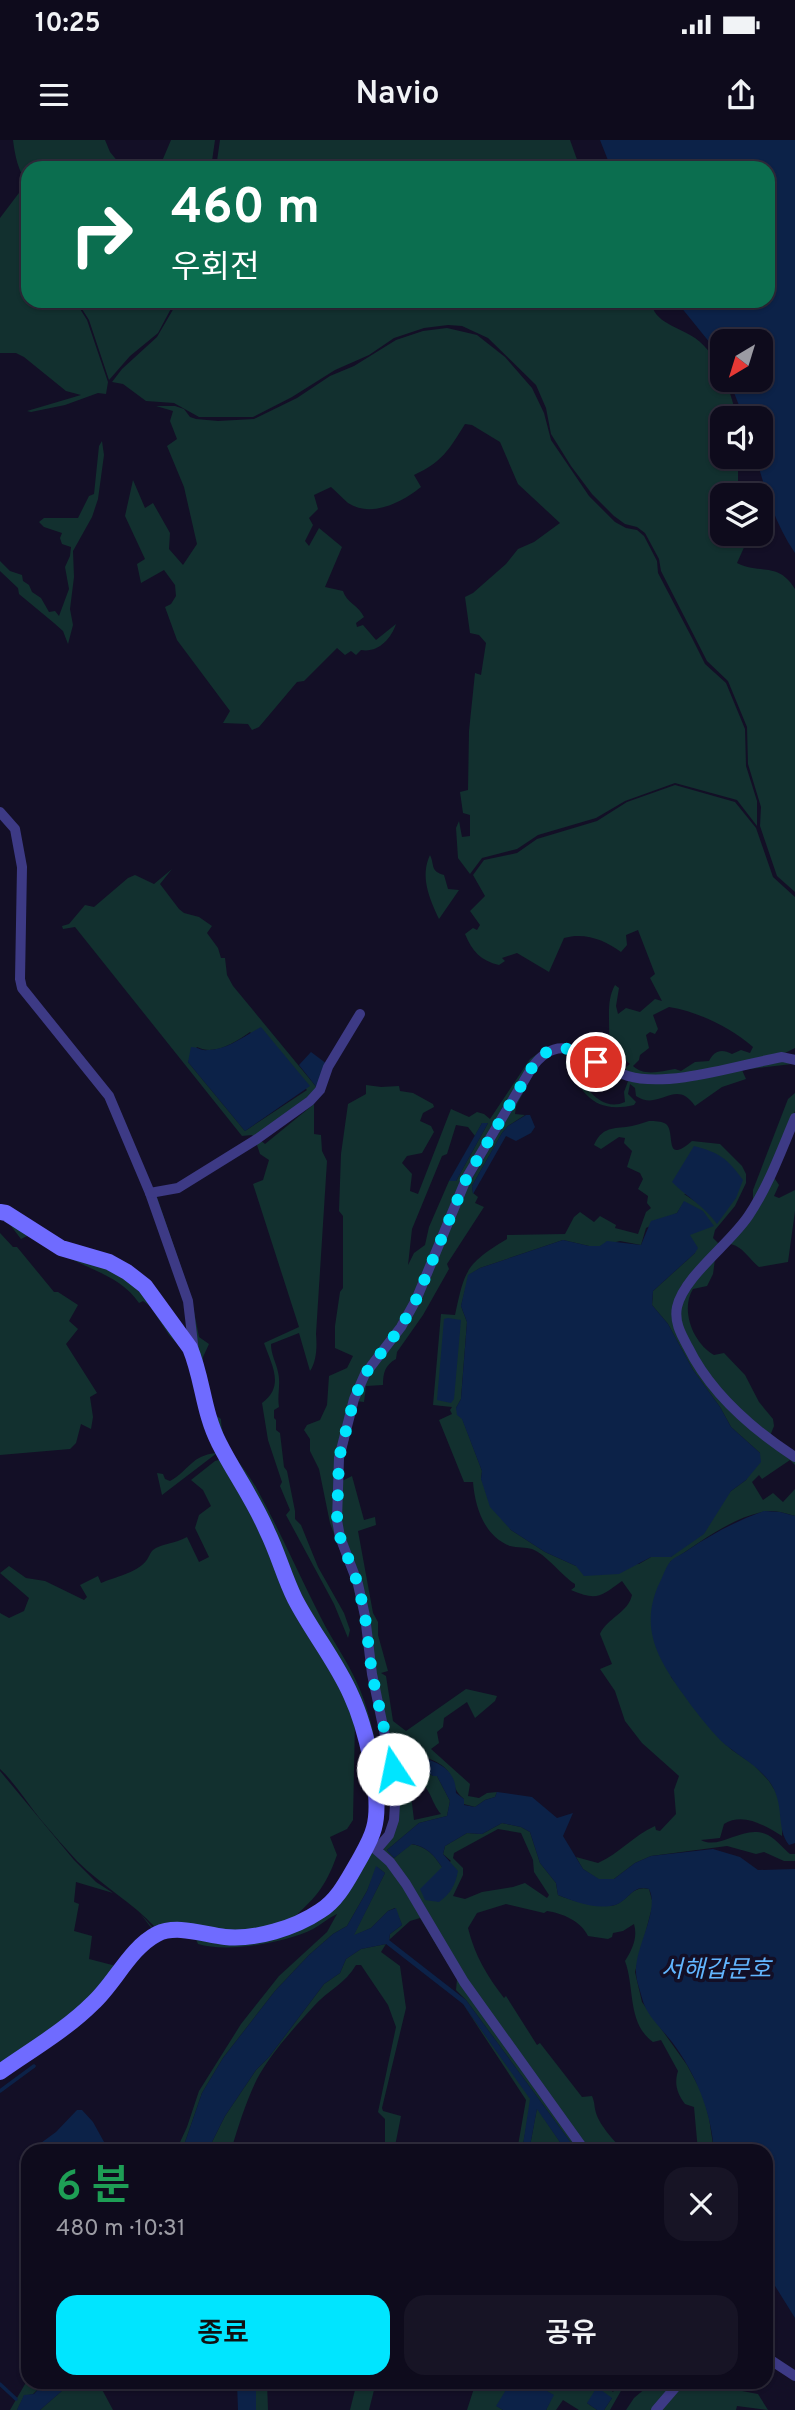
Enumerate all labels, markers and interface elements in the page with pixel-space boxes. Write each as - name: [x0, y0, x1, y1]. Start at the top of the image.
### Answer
- text: 10:25: [35, 8, 101, 41]
- text: Navio: [355, 75, 440, 115]
- icon: menu: [35, 76, 73, 114]
- icon: share: [722, 76, 760, 114]
- text: 460 m: [171, 179, 320, 241]
- icon: right: [56, 189, 147, 280]
- text: 우회전: [171, 249, 259, 289]
- north arrow: [710, 329, 774, 392]
- map controls: [710, 329, 773, 546]
- button: sound: [710, 406, 773, 469]
- button: layers: [710, 483, 773, 546]
- pin: [566, 1032, 626, 1092]
- icon: arrive: [577, 1043, 615, 1081]
- position arrow: [356, 1732, 430, 1806]
- water label: 서해갑문호: [661, 1956, 773, 1986]
- text: 6 분: [56, 2162, 131, 2215]
- button: close: [664, 2167, 738, 2241]
- text: 480 m · 10:31: [56, 2215, 185, 2244]
- button: 종료: [56, 2295, 390, 2375]
- button: 공유: [404, 2295, 738, 2375]

